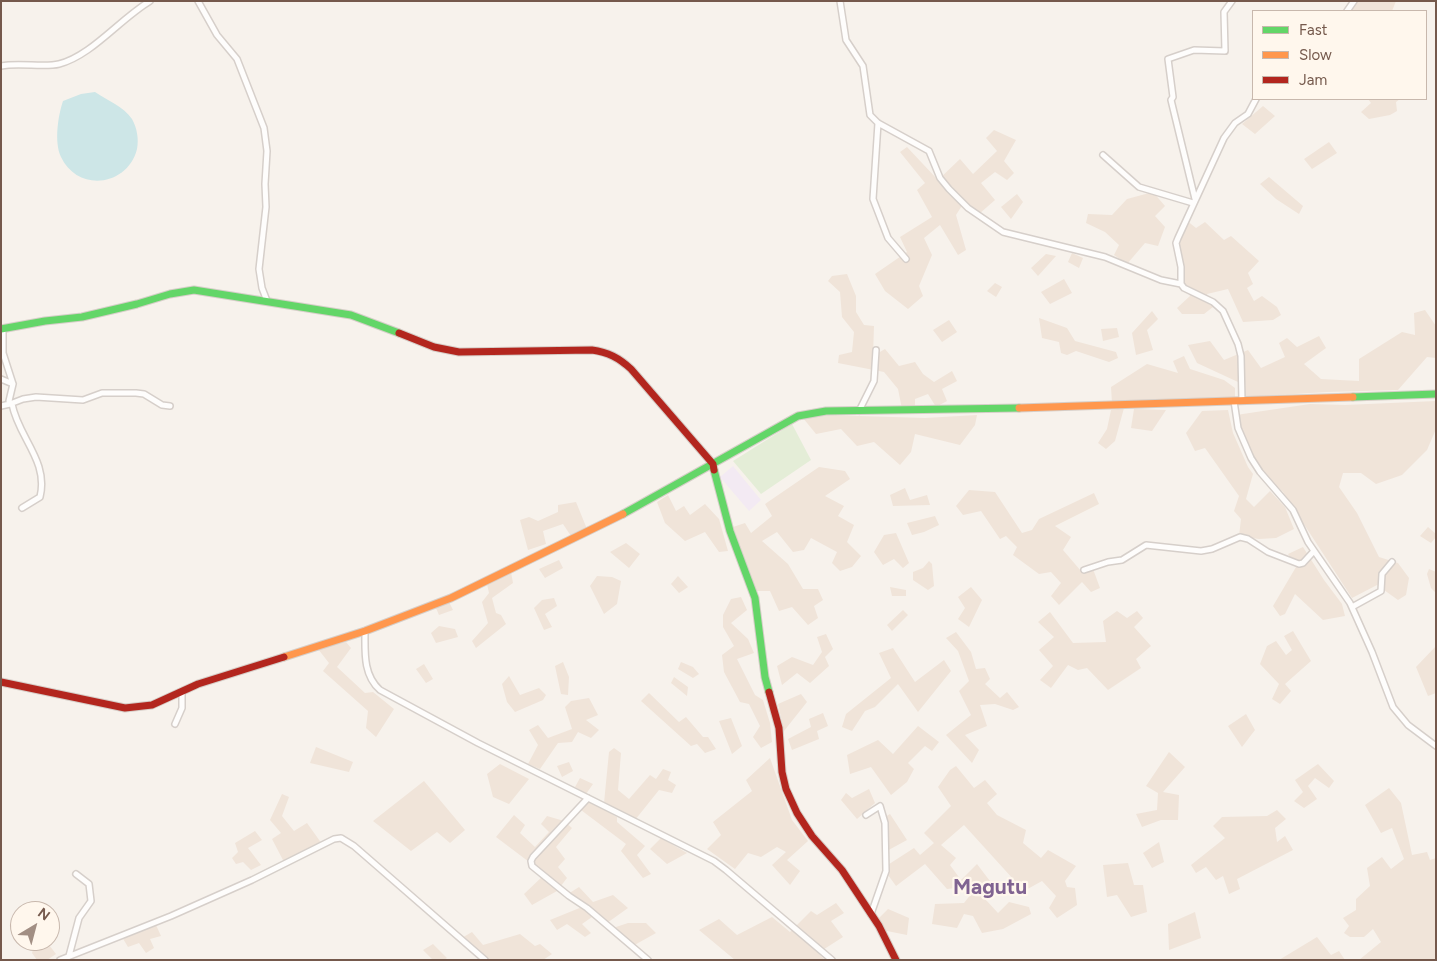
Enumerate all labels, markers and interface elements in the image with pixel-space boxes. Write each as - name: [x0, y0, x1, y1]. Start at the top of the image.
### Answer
- legend: [1252, 10, 1427, 100]
- text: Fast: [1299, 21, 1327, 39]
- text: Slow: [1299, 46, 1332, 64]
- text: Jam: [1299, 71, 1327, 89]
- district label: Magutu: [953, 875, 1027, 901]
- north arrow: [10, 901, 60, 951]
- text: N: [34, 904, 53, 924]

